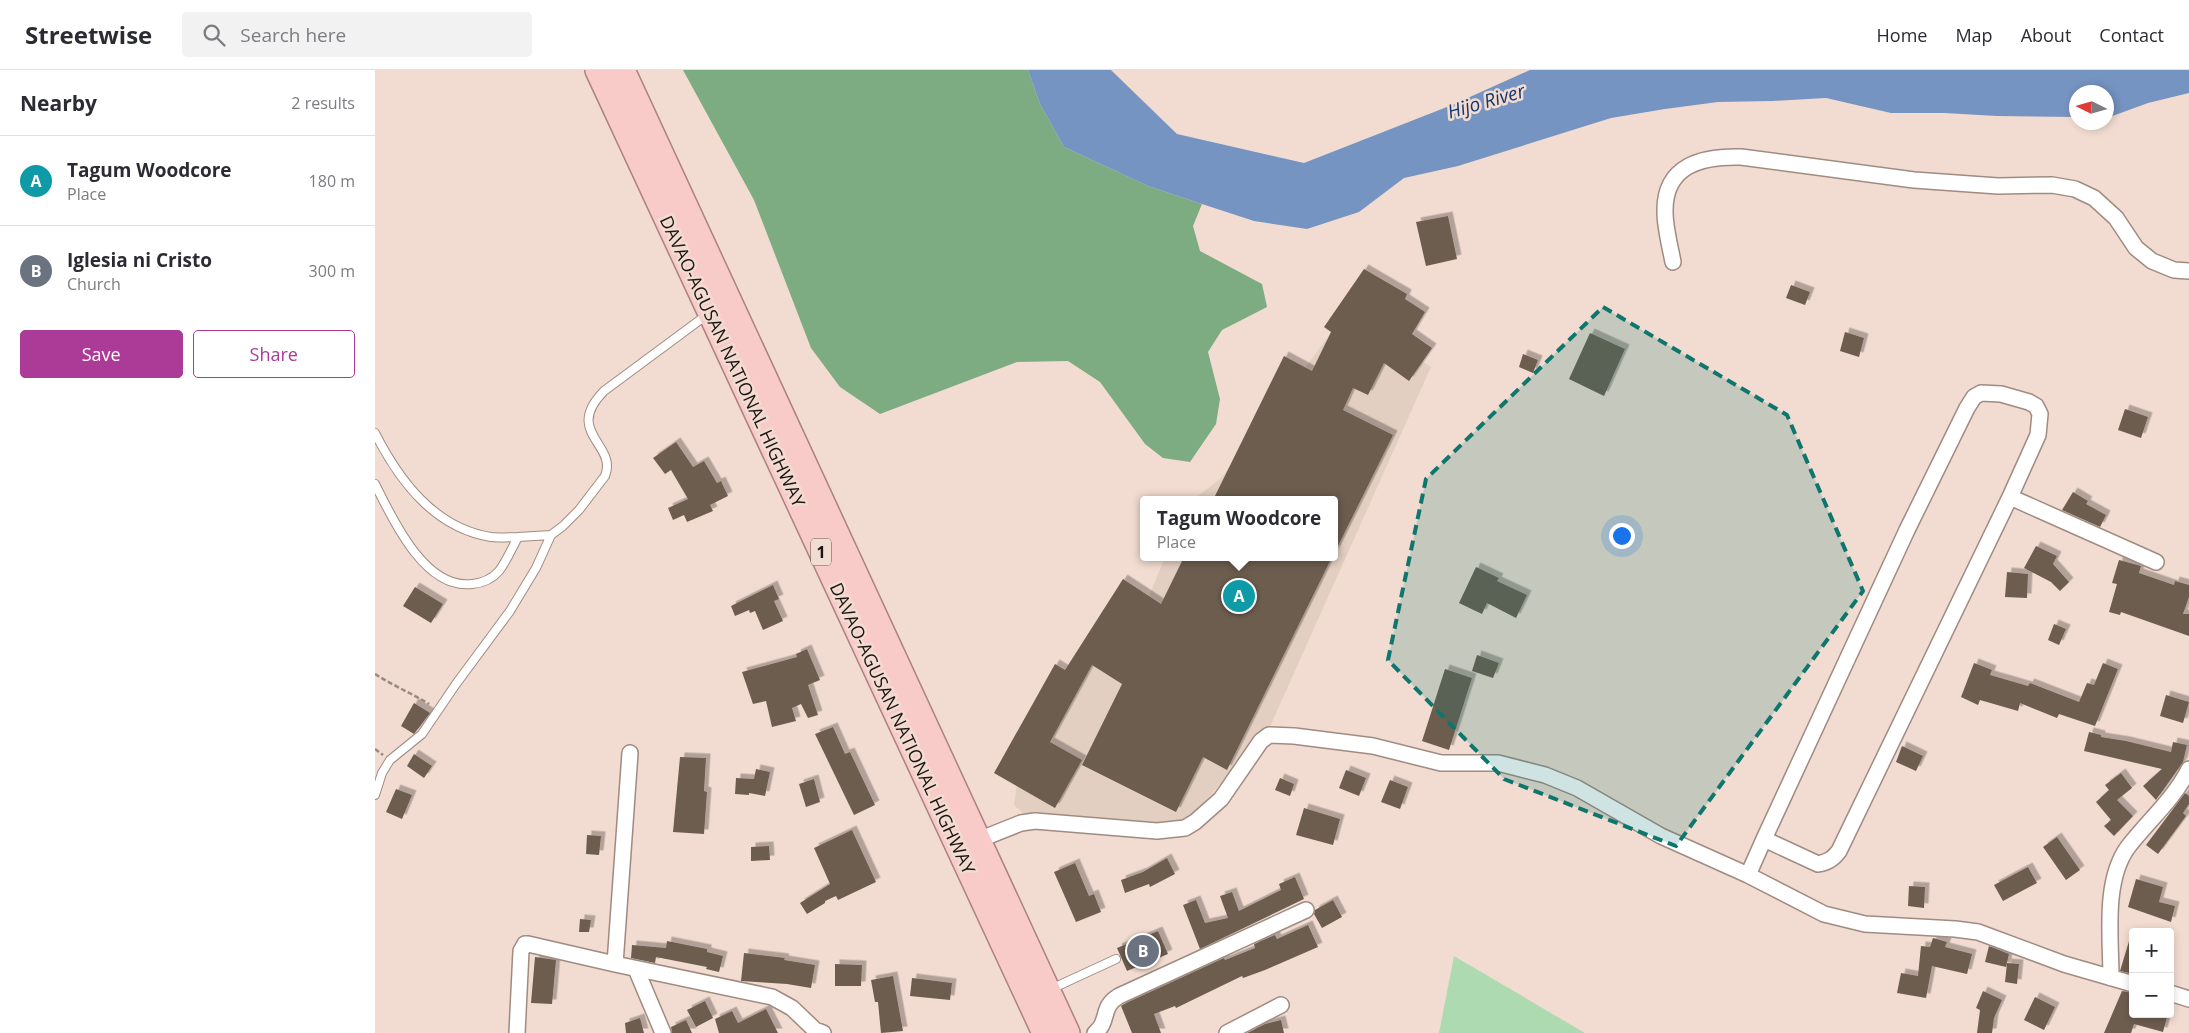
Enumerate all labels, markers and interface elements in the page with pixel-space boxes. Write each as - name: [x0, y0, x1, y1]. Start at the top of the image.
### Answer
- search box: [182, 12, 532, 57]
- text: Streetwise: [25, 18, 152, 51]
- icon: search: [200, 21, 228, 49]
- text: Search here: [240, 22, 346, 48]
- text: Home: [1877, 23, 1927, 47]
- text: Map: [1955, 23, 1993, 47]
- text: About: [2021, 23, 2071, 47]
- text: Contact: [2099, 23, 2164, 47]
- water label: Hijo River: [1444, 77, 1529, 124]
- north arrow: [2069, 85, 2114, 130]
- text: Nearby: [20, 89, 97, 117]
- text: 2 results: [291, 92, 355, 114]
- text: Tagum Woodcore: [67, 157, 232, 183]
- text: A: [30, 170, 42, 192]
- text: 180 m: [309, 170, 355, 192]
- text: Place: [67, 183, 106, 205]
- street label: DAVAO-AGUSAN NATIONAL HIGHWAY: [655, 211, 812, 511]
- text: Iglesia ni Cristo: [67, 247, 212, 273]
- text: B: [31, 260, 41, 282]
- text: 300 m: [309, 260, 355, 282]
- text: Church: [67, 273, 121, 295]
- button: Save: [20, 330, 183, 378]
- button: Share: [193, 330, 355, 378]
- popup: [1140, 496, 1338, 561]
- text: Tagum Woodcore: [1157, 505, 1321, 531]
- your location: [1609, 523, 1635, 549]
- text: Place: [1157, 531, 1196, 553]
- road number: 1: [811, 538, 831, 566]
- pin: A: [1223, 577, 1255, 615]
- street label: DAVAO-AGUSAN NATIONAL HIGHWAY: [825, 578, 982, 878]
- map controls: [2129, 928, 2174, 1018]
- button: +: [2129, 928, 2174, 973]
- pin: B: [1127, 932, 1159, 970]
- button: −: [2129, 973, 2174, 1018]

